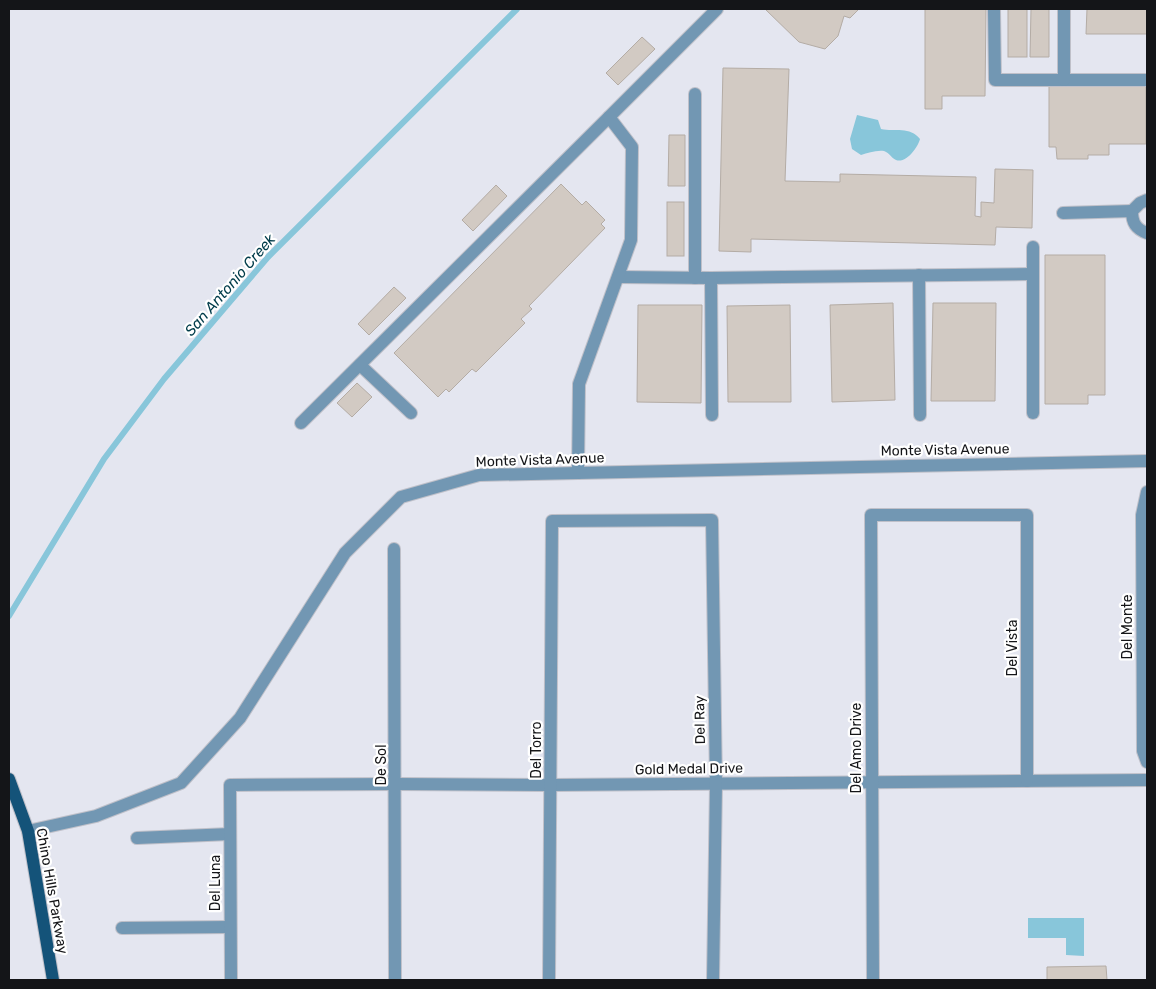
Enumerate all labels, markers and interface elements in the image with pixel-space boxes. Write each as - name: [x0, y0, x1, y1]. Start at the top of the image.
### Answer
- water label: San Antonio Creek: [181, 230, 279, 340]
- street label: Monte Vista Avenue: [880, 440, 1010, 460]
- street label: Monte Vista Avenue: [475, 449, 605, 471]
- street label: Del Monte: [1119, 594, 1136, 660]
- street label: Del Vista: [1004, 620, 1021, 676]
- street label: Del Ray: [691, 695, 709, 745]
- street label: Del Amo Drive: [848, 702, 865, 793]
- street label: Del Torro: [528, 721, 545, 779]
- street label: De Sol: [373, 744, 390, 786]
- street label: Gold Medal Drive: [635, 760, 743, 778]
- street label: Chino Hills Parkway: [33, 827, 71, 955]
- street label: Del Luna: [207, 855, 224, 911]

